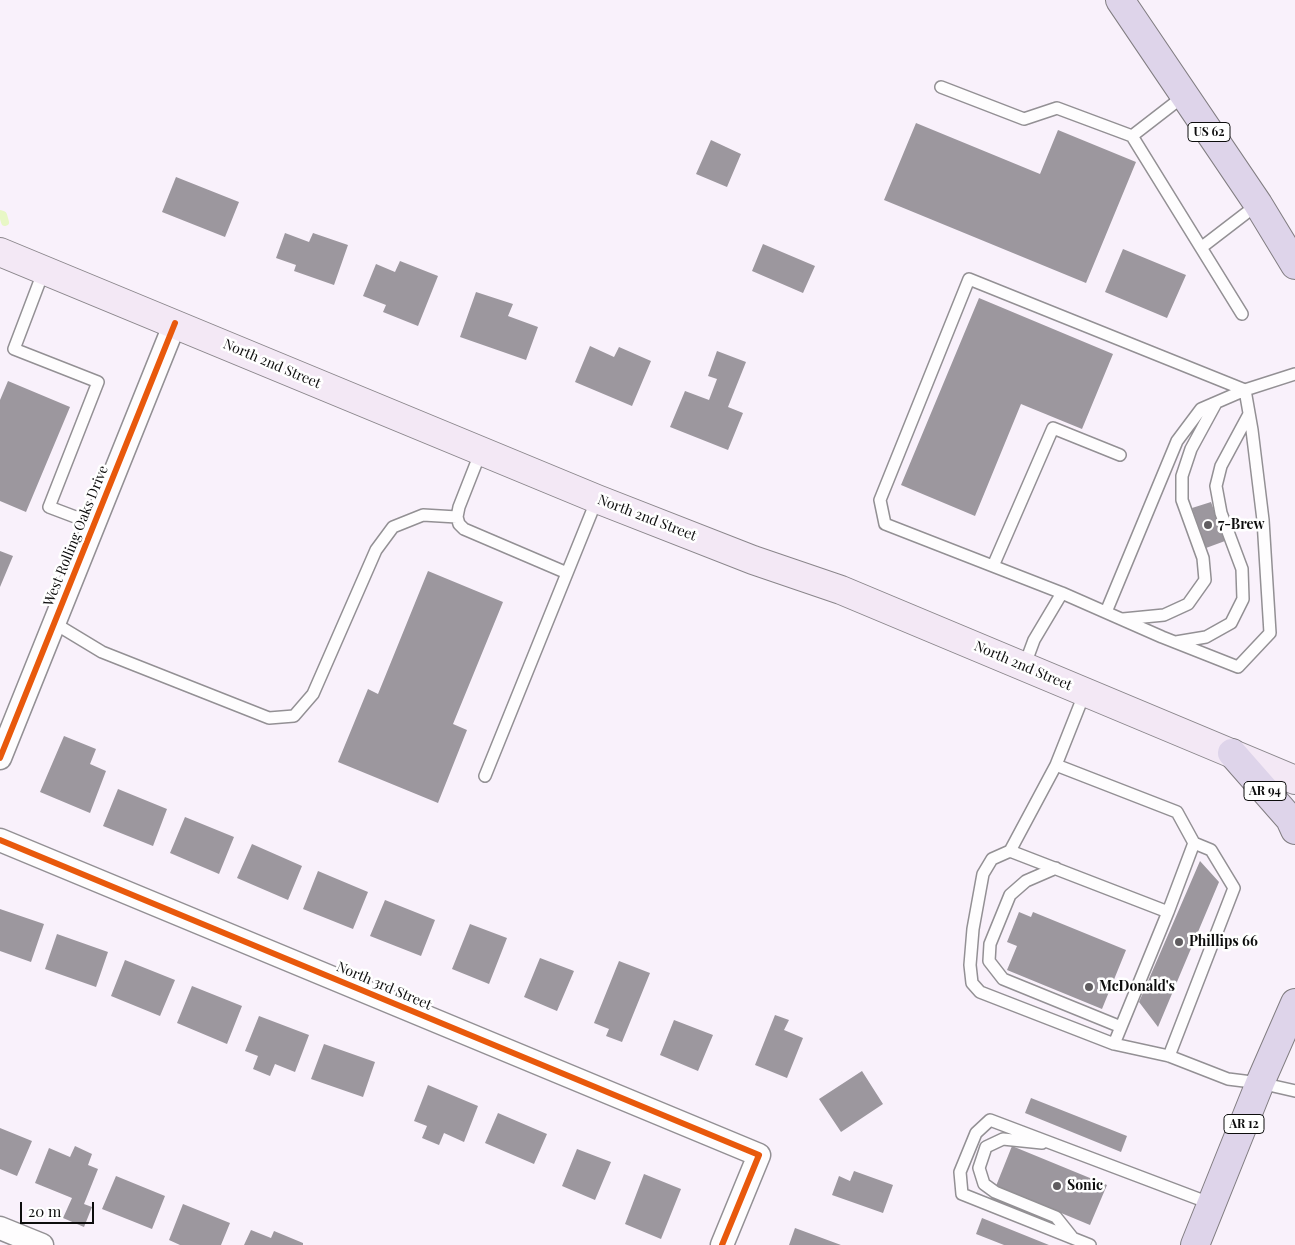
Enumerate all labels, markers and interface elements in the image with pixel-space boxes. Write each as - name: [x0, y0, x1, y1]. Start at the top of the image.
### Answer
- road number: US 62: [1188, 122, 1230, 142]
- street label: North 2nd Street: [221, 336, 323, 392]
- street label: West Rolling Oaks Drive: [40, 463, 112, 609]
- street label: North 2nd Street: [595, 491, 699, 545]
- place label: 7-Brew: [1218, 517, 1264, 533]
- marker: 7-Brew: [1202, 519, 1214, 531]
- street label: North 2nd Street: [972, 638, 1074, 694]
- road number: AR 94: [1244, 781, 1286, 800]
- place label: Phillips 66: [1189, 934, 1258, 950]
- marker: Phillips 66: [1173, 936, 1185, 948]
- street label: North 3rd Street: [334, 958, 434, 1014]
- place label: McDonald's: [1099, 979, 1175, 995]
- marker: McDonald's: [1083, 981, 1095, 993]
- road number: AR 12: [1224, 1114, 1264, 1134]
- place label: Sonic: [1067, 1178, 1103, 1194]
- marker: Sonic: [1051, 1180, 1063, 1192]
- scale bar: [22, 1192, 96, 1224]
- text: 20 m: [28, 1201, 61, 1221]

